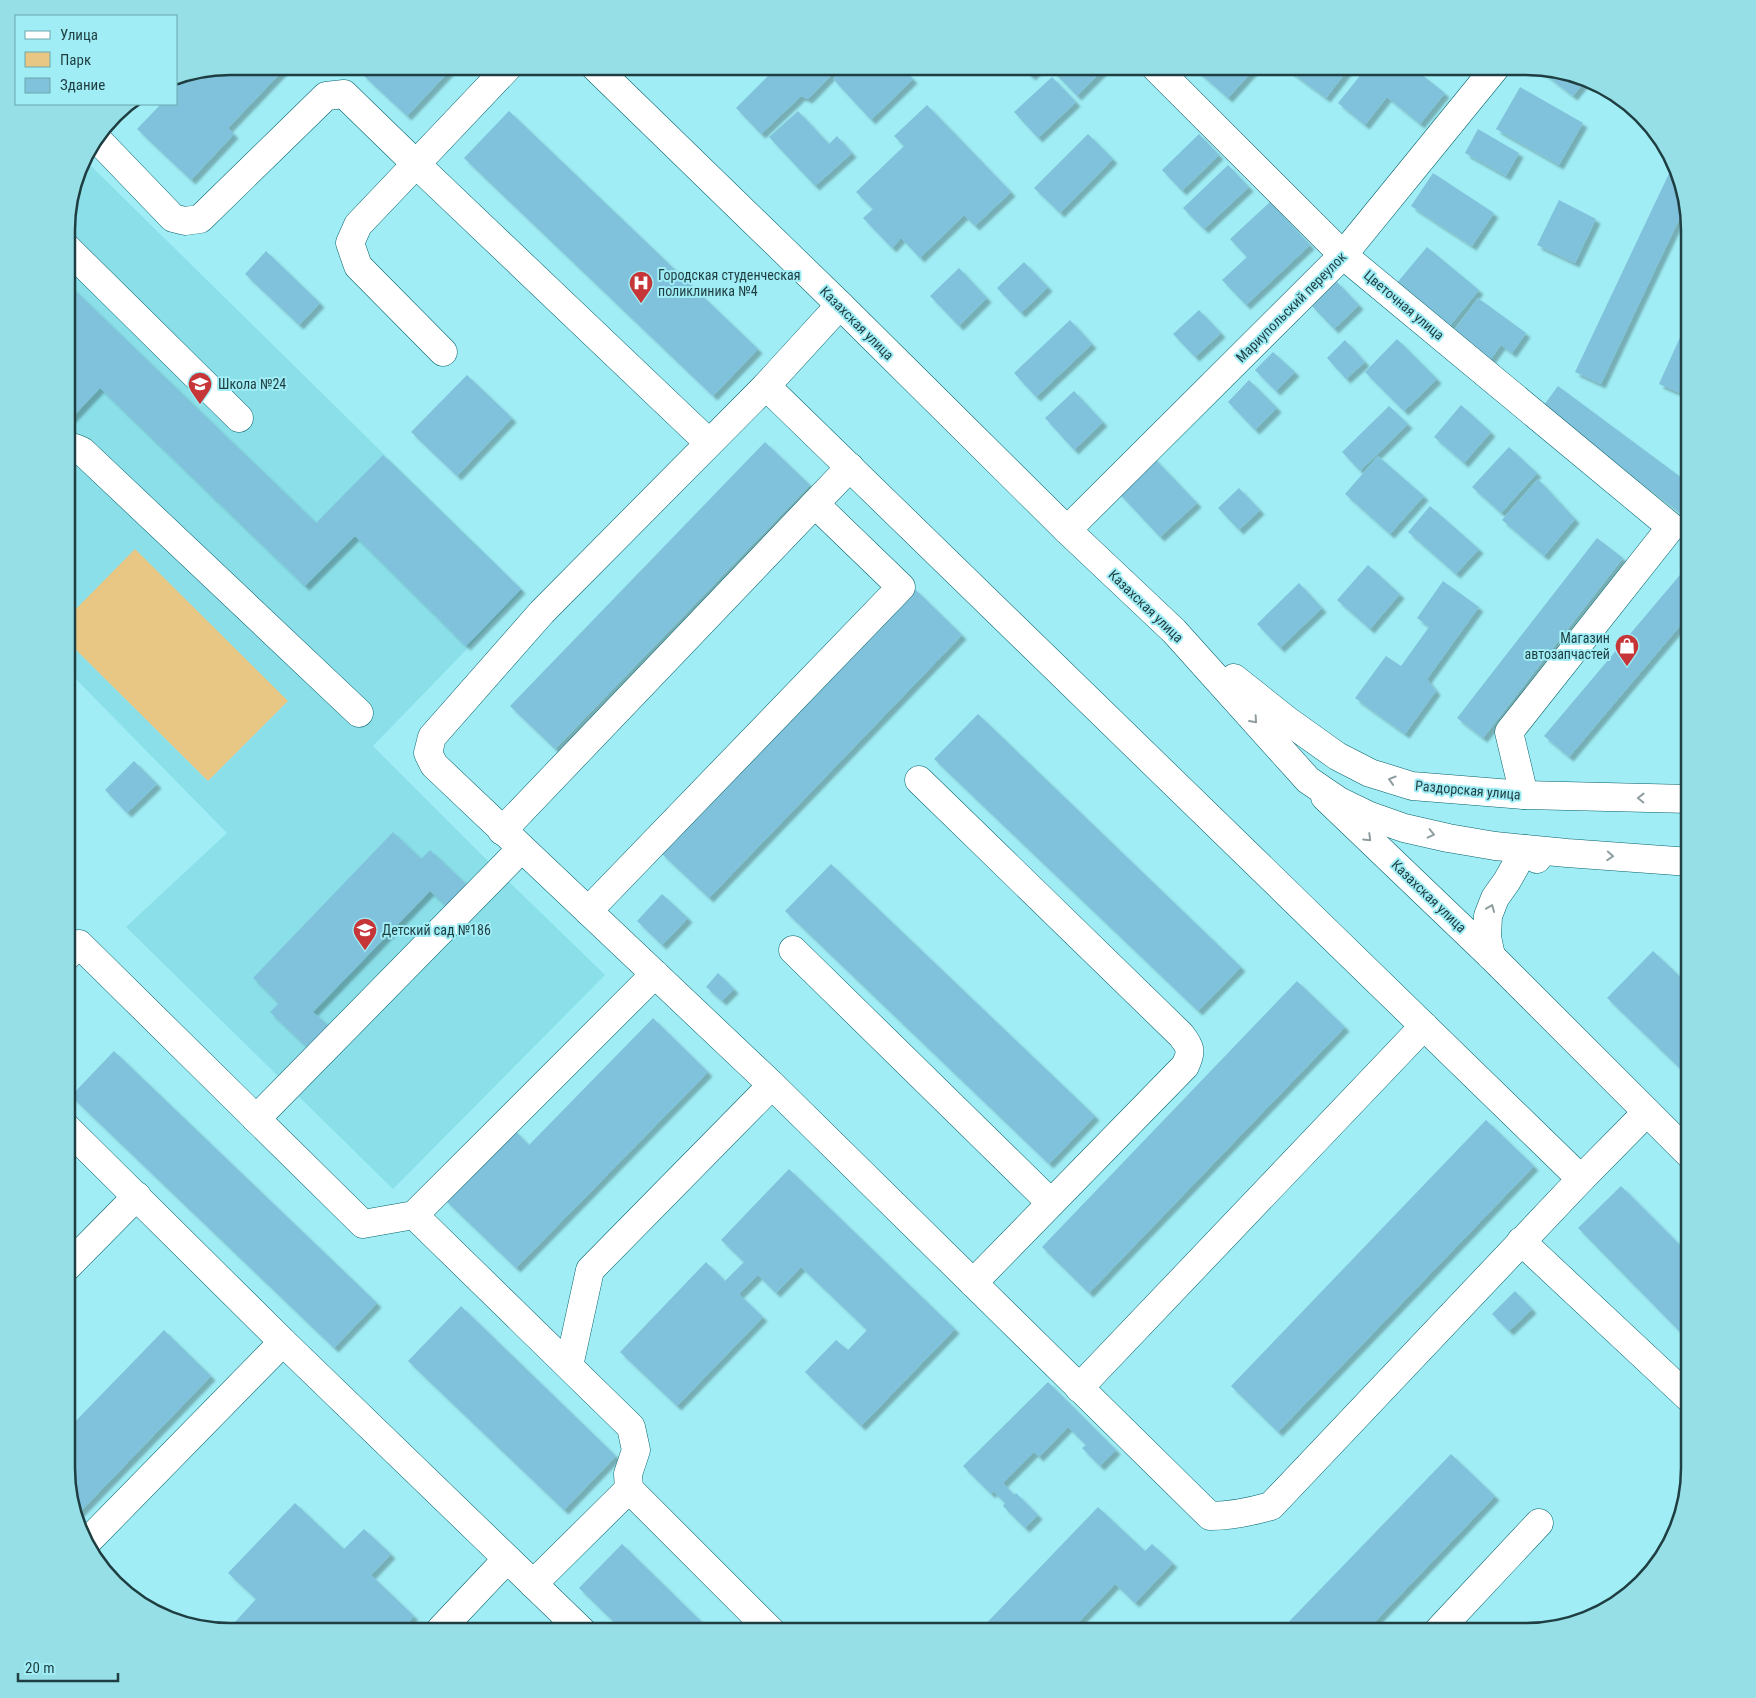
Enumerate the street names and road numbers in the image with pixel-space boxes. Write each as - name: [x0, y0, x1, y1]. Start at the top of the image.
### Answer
- street label: Мариупольский переулок: [1233, 248, 1350, 365]
- street label: Цветочная улица: [1361, 267, 1447, 343]
- street label: Казахская улица: [817, 283, 897, 363]
- street label: Казахская улица: [1105, 566, 1187, 646]
- street label: Раздорская улица: [1415, 777, 1521, 803]
- street label: Казахская улица: [1388, 856, 1470, 936]

